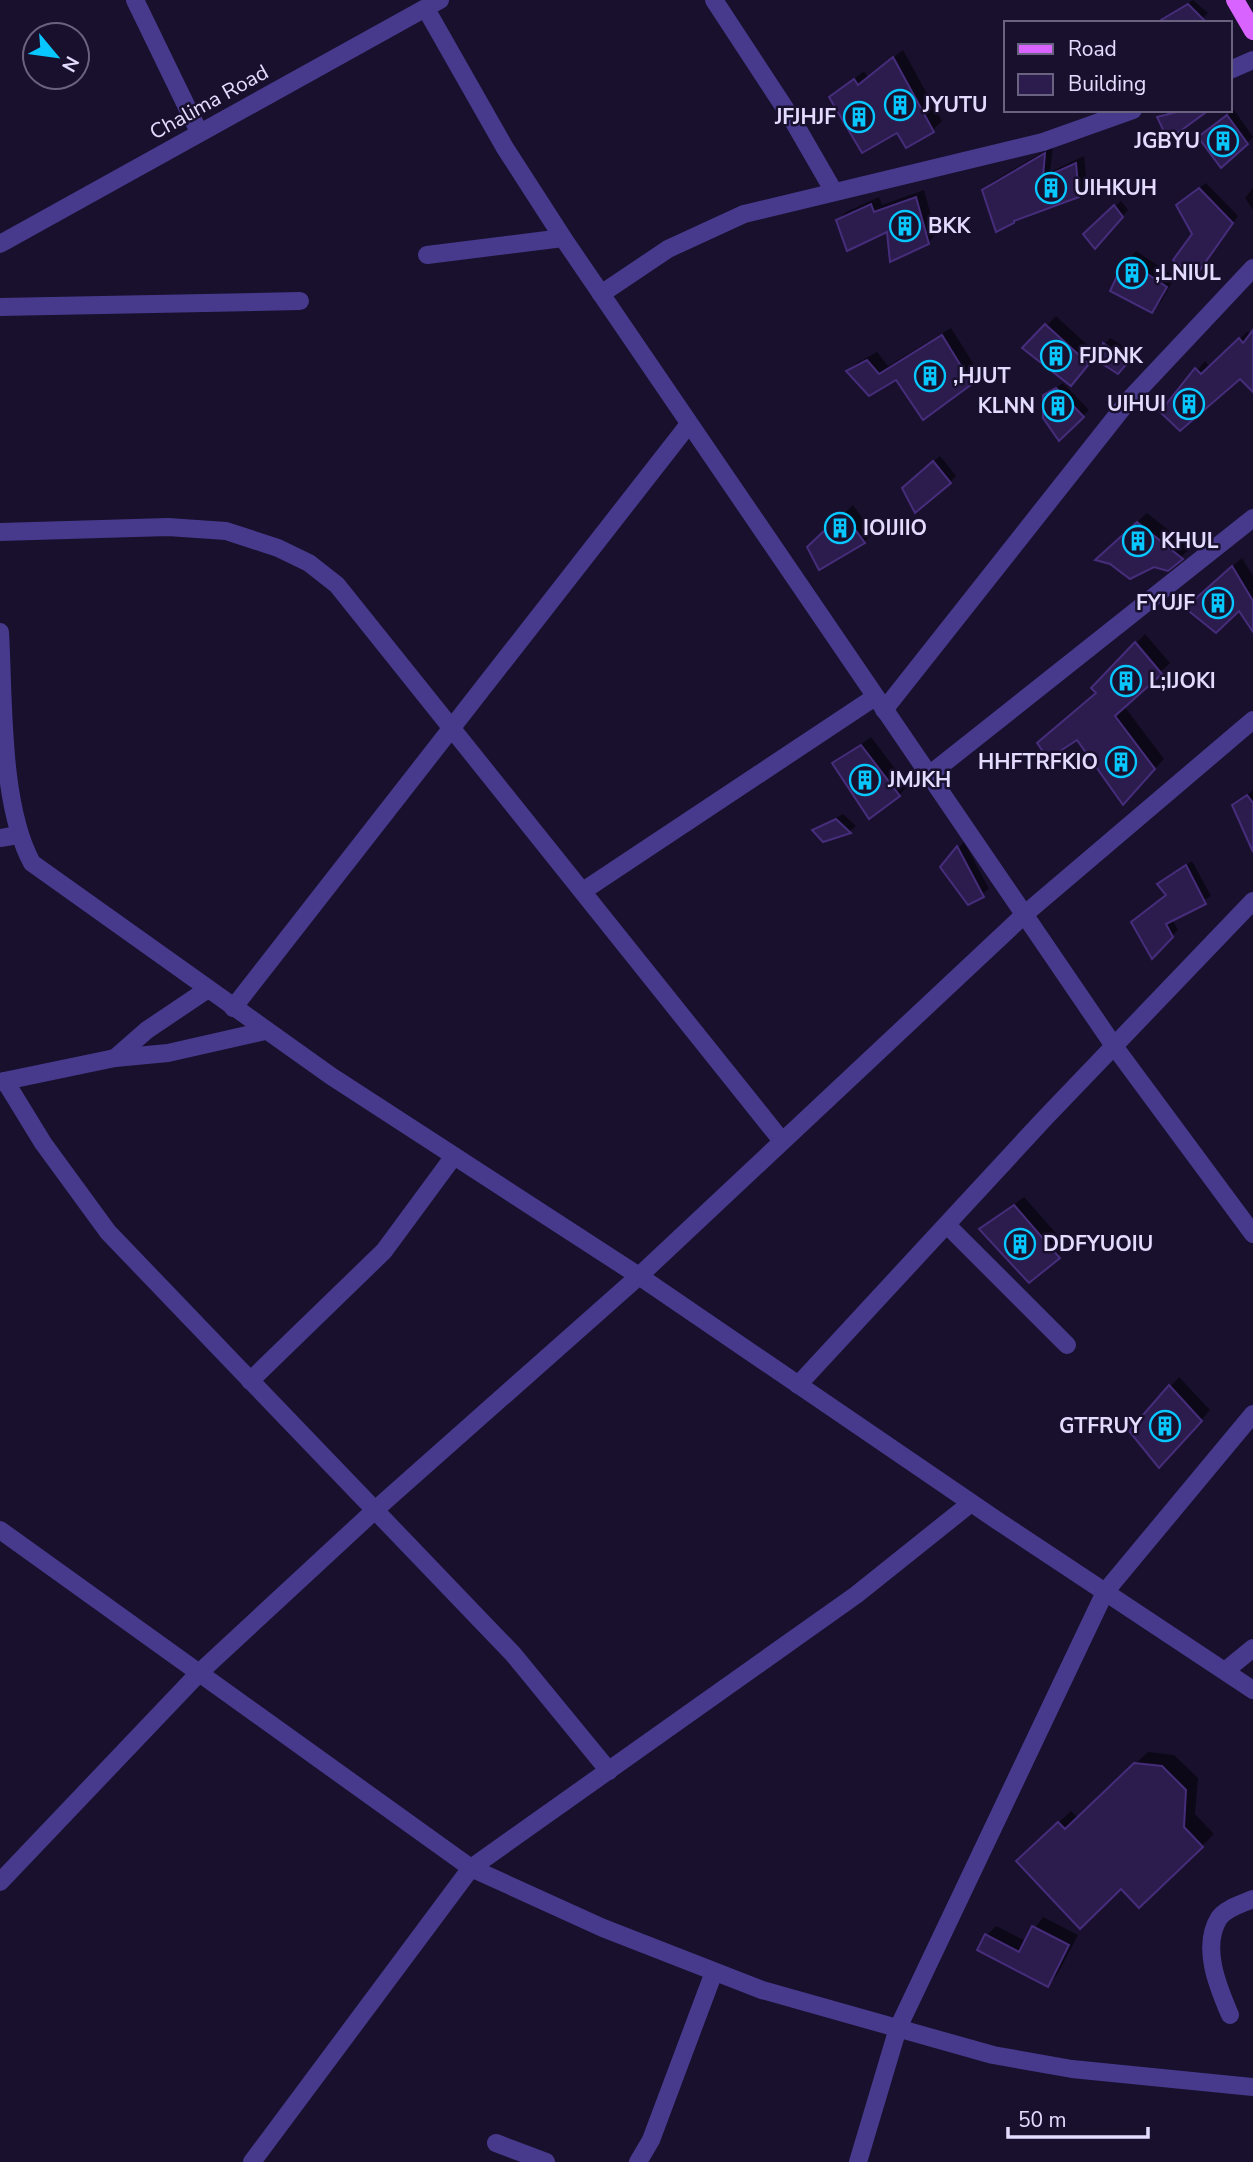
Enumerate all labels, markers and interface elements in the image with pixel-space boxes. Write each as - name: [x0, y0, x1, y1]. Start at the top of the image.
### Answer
- north arrow: [21, 21, 91, 91]
- legend: [1004, 21, 1232, 112]
- text: Road: [1068, 35, 1117, 63]
- text: N: [55, 51, 85, 76]
- street label: Chalima Road: [145, 58, 273, 146]
- text: Building: [1068, 70, 1146, 98]
- building icon: JYUTU: [883, 88, 917, 122]
- place label: JYUTU: [922, 91, 987, 119]
- building icon: JFJHJF: [842, 100, 876, 134]
- place label: JFJHJF: [774, 103, 836, 131]
- building icon: JGBYU: [1206, 124, 1240, 158]
- place label: JGBYU: [1133, 127, 1200, 155]
- building icon: UIHKUH: [1034, 171, 1068, 205]
- place label: UIHKUH: [1074, 174, 1157, 202]
- building icon: BKK: [888, 209, 922, 243]
- place label: BKK: [928, 212, 971, 240]
- building icon: ;LNIUL: [1115, 256, 1149, 290]
- place label: ;LNIUL: [1155, 259, 1221, 287]
- building icon: FJDNK: [1039, 339, 1073, 373]
- place label: FJDNK: [1079, 342, 1144, 370]
- building icon: ,HJUT: [913, 359, 947, 393]
- place label: ,HJUT: [953, 362, 1010, 390]
- building icon: UIHUI: [1172, 387, 1206, 421]
- building icon: KLNN: [1041, 389, 1075, 423]
- place label: UIHUI: [1107, 390, 1166, 418]
- place label: KLNN: [978, 392, 1035, 420]
- building icon: IOIJIIO: [823, 511, 857, 545]
- place label: IOIJIIO: [863, 514, 927, 542]
- building icon: KHUL: [1121, 524, 1155, 558]
- place label: KHUL: [1161, 527, 1219, 555]
- building icon: FYUJF: [1201, 586, 1235, 620]
- place label: FYUJF: [1136, 589, 1195, 617]
- building icon: L;IJOKI: [1109, 664, 1143, 698]
- place label: L;IJOKI: [1149, 667, 1216, 695]
- building icon: HHFTRFKIO: [1104, 745, 1138, 779]
- place label: HHFTRFKIO: [978, 748, 1098, 776]
- building icon: JMJKH: [848, 763, 882, 797]
- place label: JMJKH: [887, 766, 951, 794]
- building icon: DDFYUOIU: [1003, 1227, 1037, 1261]
- place label: DDFYUOIU: [1043, 1230, 1153, 1258]
- building icon: GTFRUY: [1148, 1409, 1182, 1443]
- place label: GTFRUY: [1059, 1412, 1143, 1440]
- scale bar: [1008, 2096, 1148, 2140]
- text: 50 m: [1018, 2106, 1067, 2134]

